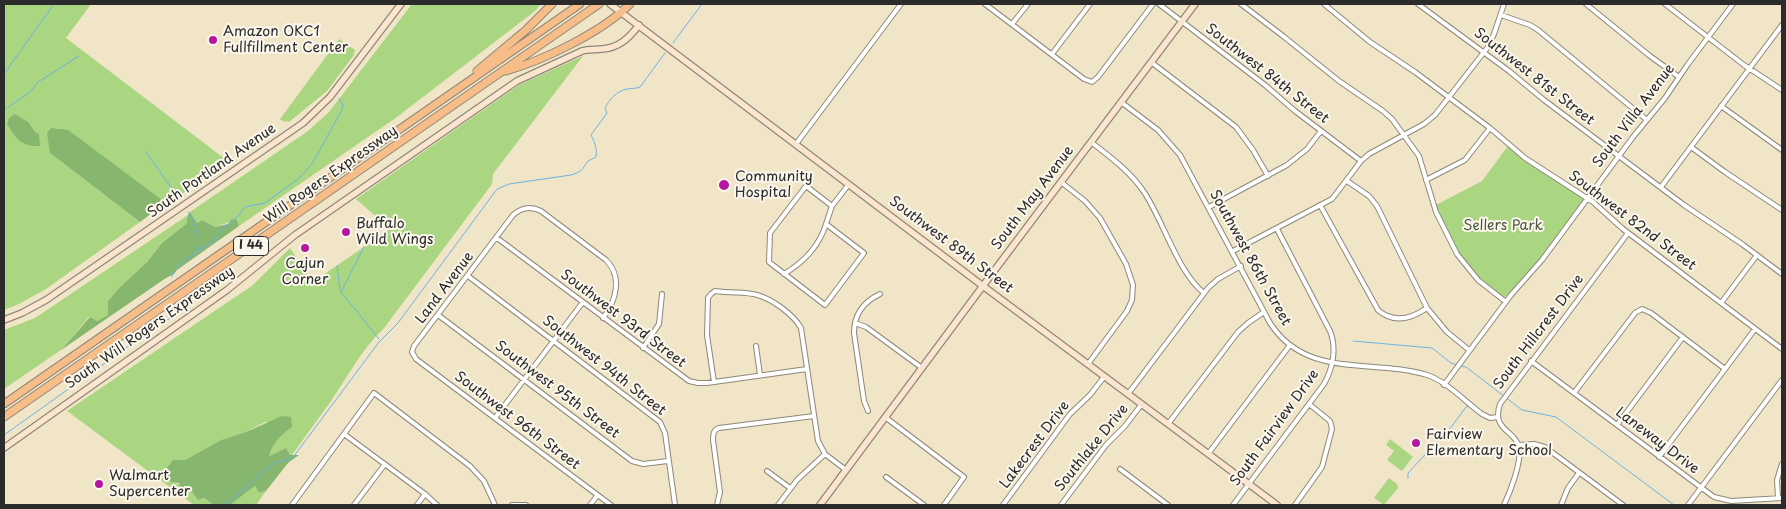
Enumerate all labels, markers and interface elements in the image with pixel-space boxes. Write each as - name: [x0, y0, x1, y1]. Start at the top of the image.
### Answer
- street label: Southwest 84th Street: [1202, 21, 1332, 127]
- place label: Amazon OKC1 Fullfillment Center: [223, 24, 348, 56]
- street label: Southwest 81st Street: [1470, 25, 1598, 129]
- marker: Amazon OKC1 Fullfillment Center: [207, 34, 219, 46]
- street label: South Villa Avenue: [1590, 61, 1678, 171]
- street label: South Portland Avenue: [145, 120, 279, 222]
- street label: Will Rogers Expressway: [261, 123, 401, 227]
- street label: South May Avenue: [989, 143, 1077, 253]
- street label: Southwest 82nd Street: [1565, 168, 1699, 274]
- place label: Community Hospital: [735, 169, 813, 202]
- marker: Community Hospital: [717, 178, 731, 192]
- street label: Southwest 86th Street: [1206, 187, 1294, 329]
- street label: Southwest 89th Street: [886, 193, 1016, 297]
- place label: Buffalo Wild Wings: [356, 216, 433, 248]
- park label: Sellers Park: [1463, 218, 1543, 234]
- marker: Buffalo Wild Wings: [340, 226, 352, 238]
- road number: I 44: [234, 237, 268, 256]
- marker: Cajun Corner: [299, 242, 311, 254]
- street label: Land Avenue: [413, 249, 477, 327]
- place label: Cajun Corner: [282, 256, 328, 288]
- street label: South Will Rogers Expressway: [62, 263, 238, 393]
- street label: Southwest 93rd Street: [557, 266, 689, 372]
- street label: South Hillcrest Drive: [1490, 271, 1588, 393]
- street label: Southwest 94th Street: [539, 313, 669, 419]
- street label: Southwest 95th Street: [492, 338, 622, 442]
- street label: South Fairview Drive: [1227, 366, 1323, 490]
- street label: Southwest 96th Street: [451, 368, 583, 474]
- street label: Lakecrest Drive: [997, 398, 1073, 492]
- street label: Southlake Drive: [1052, 401, 1132, 495]
- street label: Laneway Drive: [1612, 404, 1702, 478]
- place label: Fairview Elementary School: [1426, 427, 1552, 460]
- marker: Fairview Elementary School: [1410, 437, 1422, 449]
- place label: Walmart Supercenter: [109, 468, 190, 501]
- marker: Walmart Supercenter: [93, 478, 105, 490]

